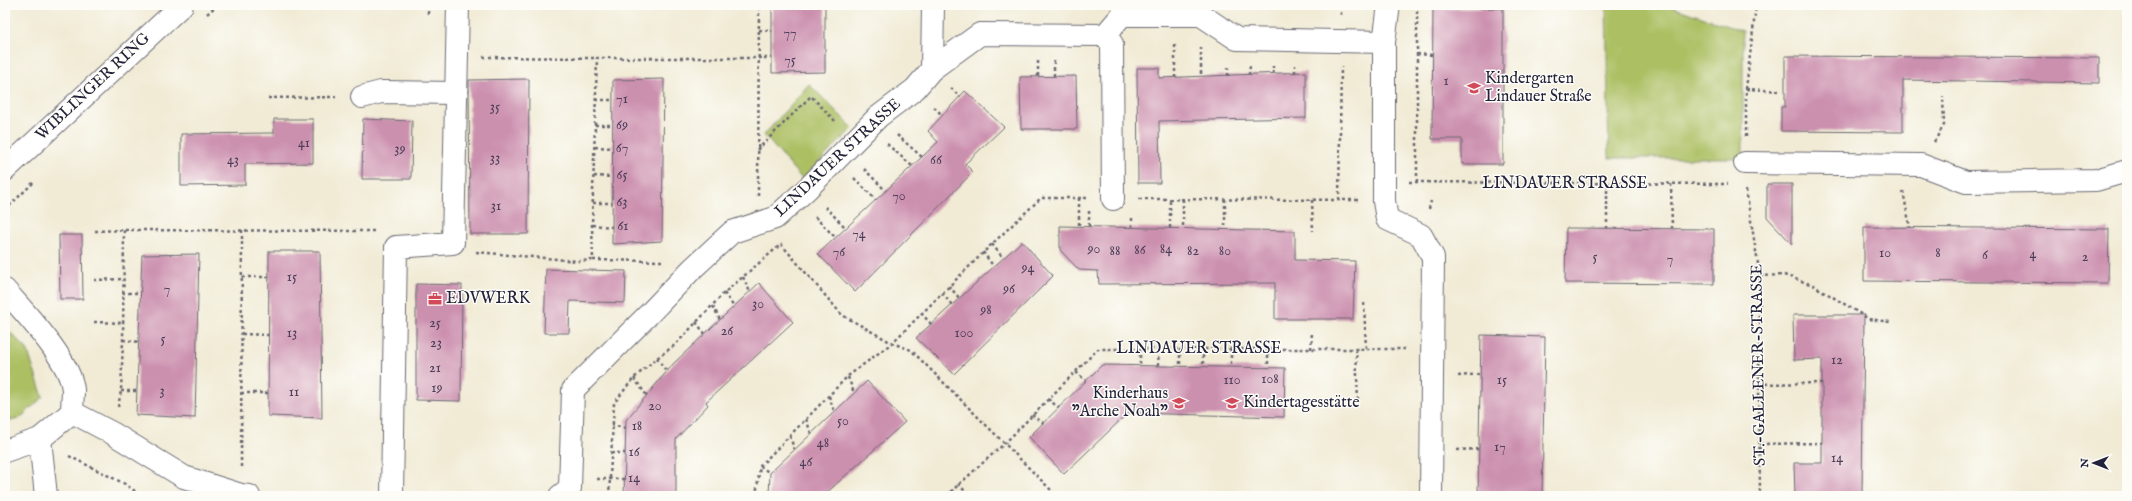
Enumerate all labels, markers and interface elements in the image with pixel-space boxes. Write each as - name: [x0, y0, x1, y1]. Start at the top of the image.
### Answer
- house number: 77: [783, 24, 797, 42]
- street label: WIBLINGER RING: [32, 29, 155, 145]
- house number: 75: [784, 51, 796, 69]
- place label: Kindergarten Lindauer Straße: [1485, 69, 1592, 107]
- house number: 1: [1443, 72, 1449, 90]
- school or university icon: Kindergarten Lindauer Straße: [1466, 80, 1482, 96]
- house number: 71: [616, 90, 628, 108]
- street label: LINDAUER STRASSE: [771, 94, 905, 222]
- house number: 35: [490, 98, 500, 116]
- house number: 69: [616, 116, 628, 134]
- house number: 41: [298, 134, 310, 152]
- house number: 67: [616, 139, 628, 157]
- house number: 39: [394, 140, 406, 158]
- house number: 33: [490, 149, 500, 167]
- house number: 43: [227, 151, 239, 169]
- house number: 66: [930, 151, 943, 169]
- house number: 65: [617, 166, 627, 184]
- street label: LINDAUER STRASSE: [1482, 174, 1648, 194]
- house number: 70: [892, 187, 906, 205]
- house number: 63: [616, 193, 628, 211]
- house number: 31: [491, 197, 501, 215]
- house number: 61: [617, 217, 629, 235]
- house number: 74: [852, 225, 866, 243]
- house number: 90: [1087, 240, 1101, 258]
- house number: 84: [1160, 240, 1172, 258]
- house number: 86: [1134, 241, 1147, 259]
- house number: 88: [1110, 242, 1120, 260]
- house number: 82: [1187, 242, 1199, 260]
- house number: 80: [1219, 242, 1231, 260]
- house number: 76: [833, 243, 846, 261]
- house number: 10: [1879, 244, 1891, 262]
- house number: 8: [1935, 244, 1941, 262]
- house number: 4: [2030, 245, 2037, 263]
- house number: 6: [1982, 246, 1989, 264]
- house number: 5: [1592, 248, 1598, 266]
- house number: 2: [2082, 248, 2089, 266]
- house number: 7: [1667, 250, 1673, 268]
- house number: 94: [1021, 259, 1035, 277]
- street label: ST.-GALLENER-STRASSE: [1747, 264, 1771, 466]
- house number: 15: [287, 268, 297, 286]
- house number: 7: [164, 280, 170, 298]
- house number: 96: [1002, 280, 1016, 298]
- place label: EDVWERK: [446, 289, 531, 309]
- office icon: EDVWERK: [427, 291, 443, 307]
- house number: 30: [752, 295, 764, 313]
- house number: 98: [979, 301, 992, 319]
- house number: 25: [429, 314, 441, 332]
- house number: 26: [721, 322, 734, 340]
- house number: 13: [287, 324, 297, 342]
- house number: 100: [955, 324, 974, 342]
- house number: 5: [160, 330, 166, 348]
- house number: 23: [430, 334, 442, 352]
- street label: LINDAUER STRASSE: [1116, 339, 1282, 359]
- house number: 12: [1831, 351, 1843, 369]
- house number: 21: [429, 359, 441, 377]
- house number: 108: [1261, 370, 1279, 388]
- house number: 110: [1223, 371, 1241, 389]
- house number: 15: [1497, 371, 1507, 389]
- house number: 19: [431, 379, 443, 397]
- house number: 3: [159, 382, 165, 400]
- house number: 11: [289, 383, 299, 401]
- place label: Kinderhaus "Arche Noah": [1072, 384, 1168, 422]
- place label: Kindertagesstätte: [1243, 393, 1360, 413]
- school or university icon: Kinderhaus "Arche Noah": [1171, 395, 1187, 411]
- school or university icon: Kindertagesstätte: [1224, 395, 1240, 411]
- house number: 20: [648, 397, 662, 415]
- house number: 50: [837, 412, 849, 430]
- house number: 18: [632, 417, 642, 435]
- house number: 48: [817, 434, 829, 452]
- house number: 17: [1494, 438, 1506, 456]
- house number: 16: [628, 443, 641, 461]
- north arrow: [2074, 443, 2114, 483]
- house number: 14: [1831, 449, 1843, 467]
- house number: 46: [800, 453, 813, 471]
- text: N: [2078, 458, 2092, 469]
- house number: 14: [628, 469, 640, 487]

